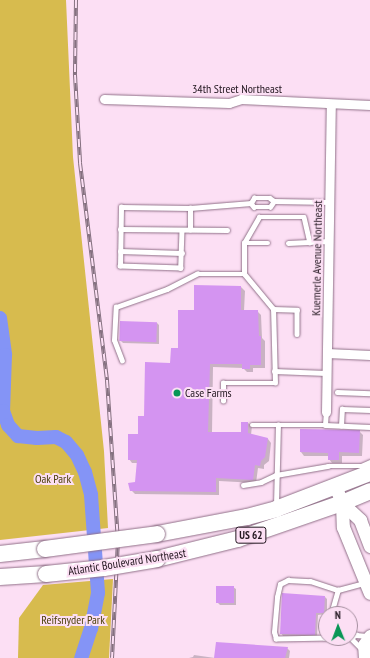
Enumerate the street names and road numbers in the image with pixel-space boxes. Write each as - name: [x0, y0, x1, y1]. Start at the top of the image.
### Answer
- street label: 34th Street Northeast: [192, 82, 282, 96]
- street label: Kuemerle Avenue Northeast: [309, 200, 325, 316]
- road number: US 62: [235, 526, 267, 544]
- street label: Atlantic Boulevard Northeast: [67, 546, 187, 578]

